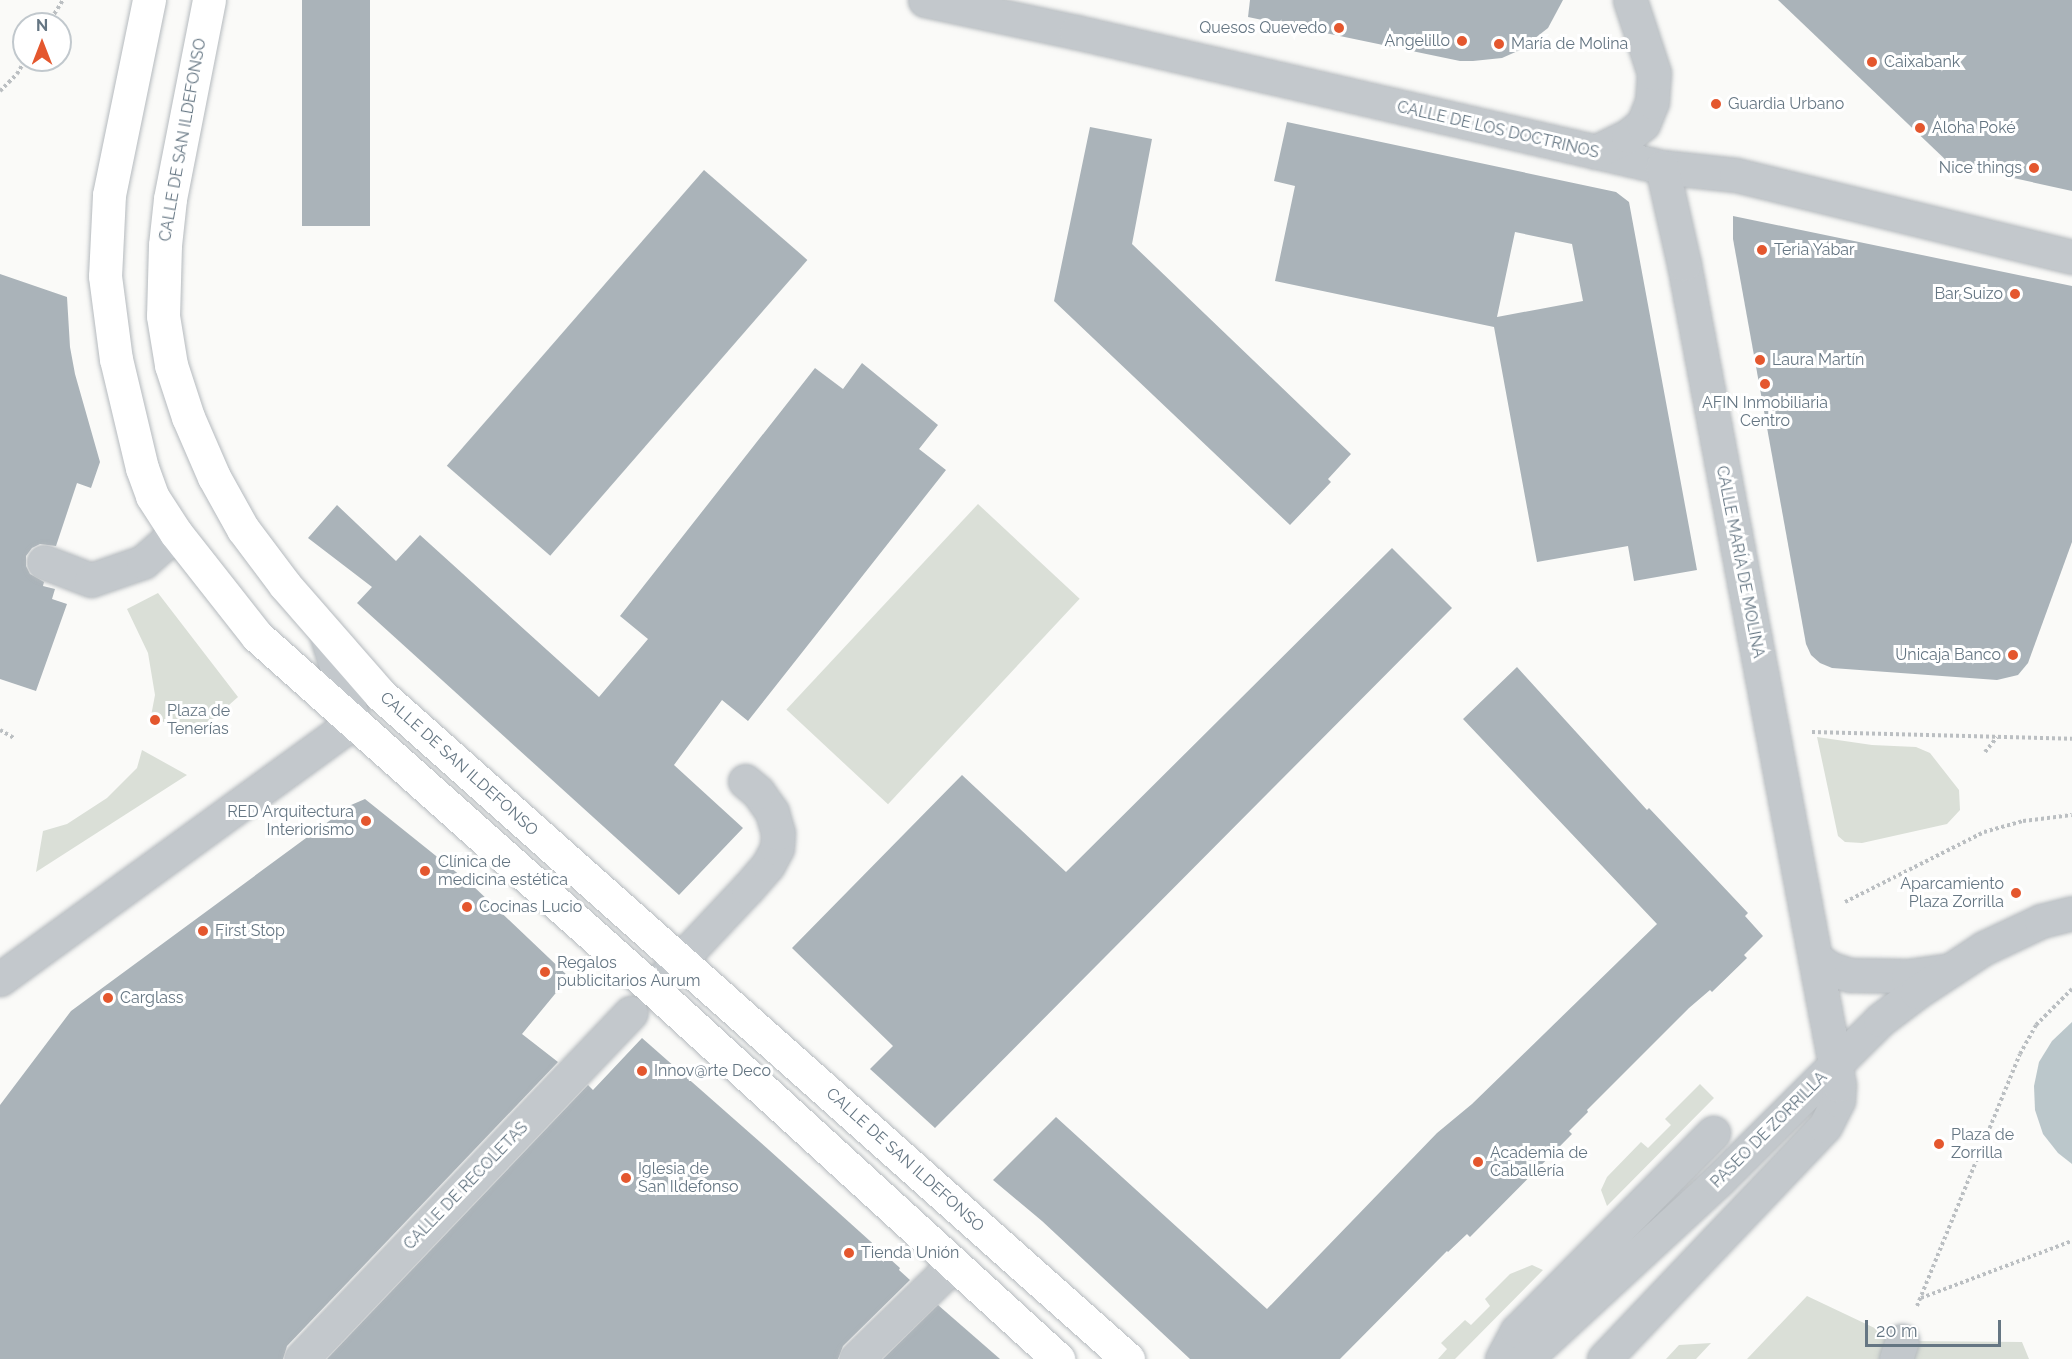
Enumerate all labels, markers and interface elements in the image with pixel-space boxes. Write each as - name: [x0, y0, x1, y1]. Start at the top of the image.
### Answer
- north arrow: [12, 12, 72, 72]
- text: N: [36, 16, 48, 35]
- place label: Quesos Quevedo: [1199, 18, 1327, 38]
- marker: Quesos Quevedo: [1332, 21, 1346, 35]
- place label: Angelillo: [1385, 31, 1450, 51]
- marker: Angelillo: [1455, 34, 1469, 48]
- place label: María de Molina: [1511, 34, 1628, 54]
- street label: CALLE DE SAN ILDEFONSO: [156, 37, 210, 243]
- marker: María de Molina: [1492, 37, 1506, 51]
- place label: Caixabank: [1884, 52, 1960, 72]
- marker: Caixabank: [1865, 55, 1879, 69]
- place label: Guardia Urbano: [1728, 94, 1844, 114]
- street label: CALLE DE LOS DOCTRINOS: [1395, 97, 1601, 163]
- marker: Guardia Urbano: [1709, 97, 1723, 111]
- place label: Aloha Poké: [1932, 118, 2016, 138]
- marker: Aloha Poké: [1913, 121, 1927, 135]
- place label: Nice things: [1939, 158, 2022, 178]
- marker: Nice things: [2027, 161, 2041, 175]
- place label: Teria Yabar: [1774, 240, 1855, 260]
- marker: Teria Yabar: [1755, 243, 1769, 257]
- place label: Bar Suizo: [1934, 284, 2003, 304]
- marker: Bar Suizo: [2008, 287, 2022, 301]
- place label: Laura Martín: [1772, 350, 1864, 370]
- marker: Laura Martín: [1753, 353, 1767, 367]
- marker: AFIN Inmobiliaria Centro: [1758, 377, 1772, 391]
- place label: AFIN Inmobiliaria Centro: [1702, 393, 1828, 431]
- street label: CALLE MARÍA DE MOLINA: [1712, 464, 1768, 660]
- place label: Unicaja Banco: [1895, 645, 2001, 665]
- marker: Unicaja Banco: [2006, 648, 2020, 662]
- street label: CALLE DE SAN ILDEFONSO: [376, 688, 542, 840]
- place label: Plaza de Tenerías: [167, 701, 230, 739]
- marker: Plaza de Tenerías: [148, 713, 162, 727]
- place label: RED Arquitectura Interiorismo: [227, 802, 354, 840]
- marker: RED Arquitectura Interiorismo: [359, 814, 373, 828]
- place label: Clínica de medicina estética: [438, 852, 568, 890]
- marker: Clínica de medicina estética: [416, 862, 434, 880]
- place label: Aparcamiento Plaza Zorrilla: [1900, 874, 2004, 912]
- marker: Aparcamiento Plaza Zorrilla: [2009, 886, 2023, 900]
- place label: Cocinas Lucio: [479, 897, 582, 917]
- marker: Cocinas Lucio: [460, 900, 474, 914]
- place label: First Stop: [215, 921, 285, 941]
- marker: First Stop: [196, 924, 210, 938]
- place label: Regalos publicitarios Aurum: [557, 953, 701, 991]
- marker: Regalos publicitarios Aurum: [538, 965, 552, 979]
- place label: Carglass: [120, 988, 184, 1008]
- marker: Carglass: [101, 991, 115, 1005]
- place label: Innov@rte Deco: [654, 1061, 771, 1081]
- marker: Innov@rte Deco: [635, 1064, 649, 1078]
- street label: PASEO DE ZORRILLA: [1707, 1068, 1831, 1192]
- street label: CALLE DE SAN ILDEFONSO: [822, 1084, 988, 1236]
- street label: CALLE DE RECOLETAS: [400, 1118, 532, 1254]
- place label: Plaza de Zorrilla: [1951, 1125, 2014, 1163]
- marker: Plaza de Zorrilla: [1932, 1137, 1946, 1151]
- place label: Academia de Caballería: [1490, 1143, 1588, 1181]
- marker: Academia de Caballería: [1471, 1155, 1485, 1169]
- place label: Iglesia de San Ildefonso: [638, 1159, 739, 1197]
- marker: Iglesia de San Ildefonso: [619, 1171, 633, 1185]
- place label: Tienda Unión: [861, 1243, 959, 1263]
- marker: Tienda Unión: [842, 1246, 856, 1260]
- scale bar: [1868, 1308, 2004, 1346]
- text: 20 m: [1876, 1320, 1918, 1341]

